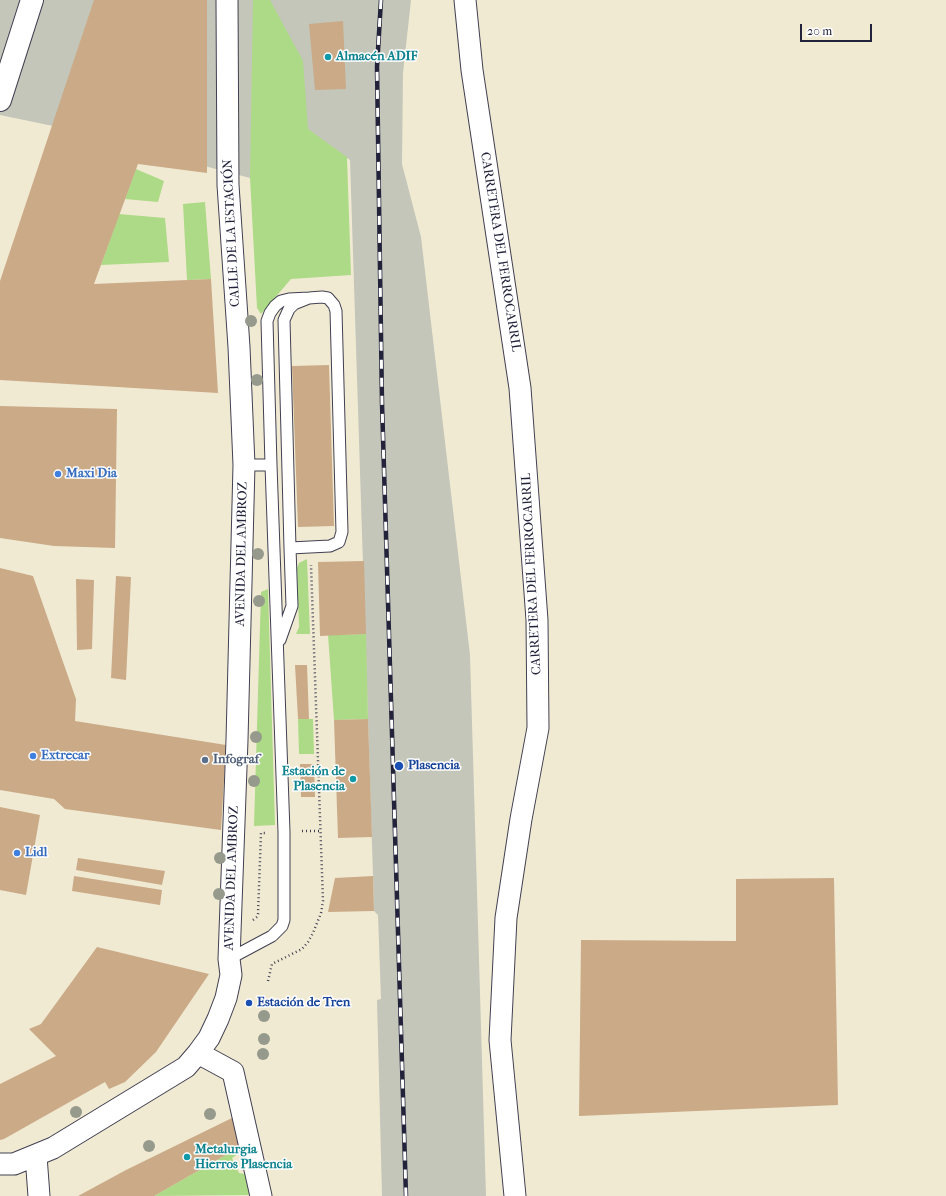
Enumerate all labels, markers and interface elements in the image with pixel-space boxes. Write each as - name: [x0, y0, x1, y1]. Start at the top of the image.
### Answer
- scale bar: [802, 16, 874, 42]
- text: 20 m: [807, 24, 832, 38]
- place label: Almacén ADIF: [336, 49, 418, 65]
- marker: Almacén ADIF: [323, 52, 333, 62]
- street label: CARRETERA DEL FERROCARRIL: [476, 151, 524, 353]
- street label: CALLE DE LA ESTACIÓN: [220, 159, 244, 307]
- place label: Maxi Dia: [66, 466, 117, 482]
- marker: Maxi Dia: [53, 469, 63, 479]
- street label: CARRETERA DEL FERROCARRIL: [519, 473, 545, 675]
- street label: AVENIDA DEL AMBROZ: [233, 481, 251, 627]
- place label: Extrecar: [41, 748, 90, 764]
- marker: Extrecar: [28, 751, 38, 761]
- place label: Infograf: [213, 752, 259, 768]
- marker: Infograf: [200, 755, 210, 765]
- place label: Plasencia: [408, 758, 460, 774]
- marker: Plasencia: [393, 760, 405, 772]
- place label: Estación de Plasencia: [282, 764, 345, 795]
- marker: Estación de Plasencia: [348, 774, 358, 784]
- street label: AVENIDA DEL AMBROZ: [222, 805, 242, 951]
- place label: Lidl: [25, 845, 47, 861]
- marker: Lidl: [12, 848, 22, 858]
- place label: Estación de Tren: [257, 995, 350, 1011]
- marker: Estación de Tren: [244, 998, 254, 1008]
- place label: Metalurgia Hierros Plasencia: [195, 1142, 292, 1173]
- marker: Metalurgia Hierros Plasencia: [182, 1152, 192, 1162]

